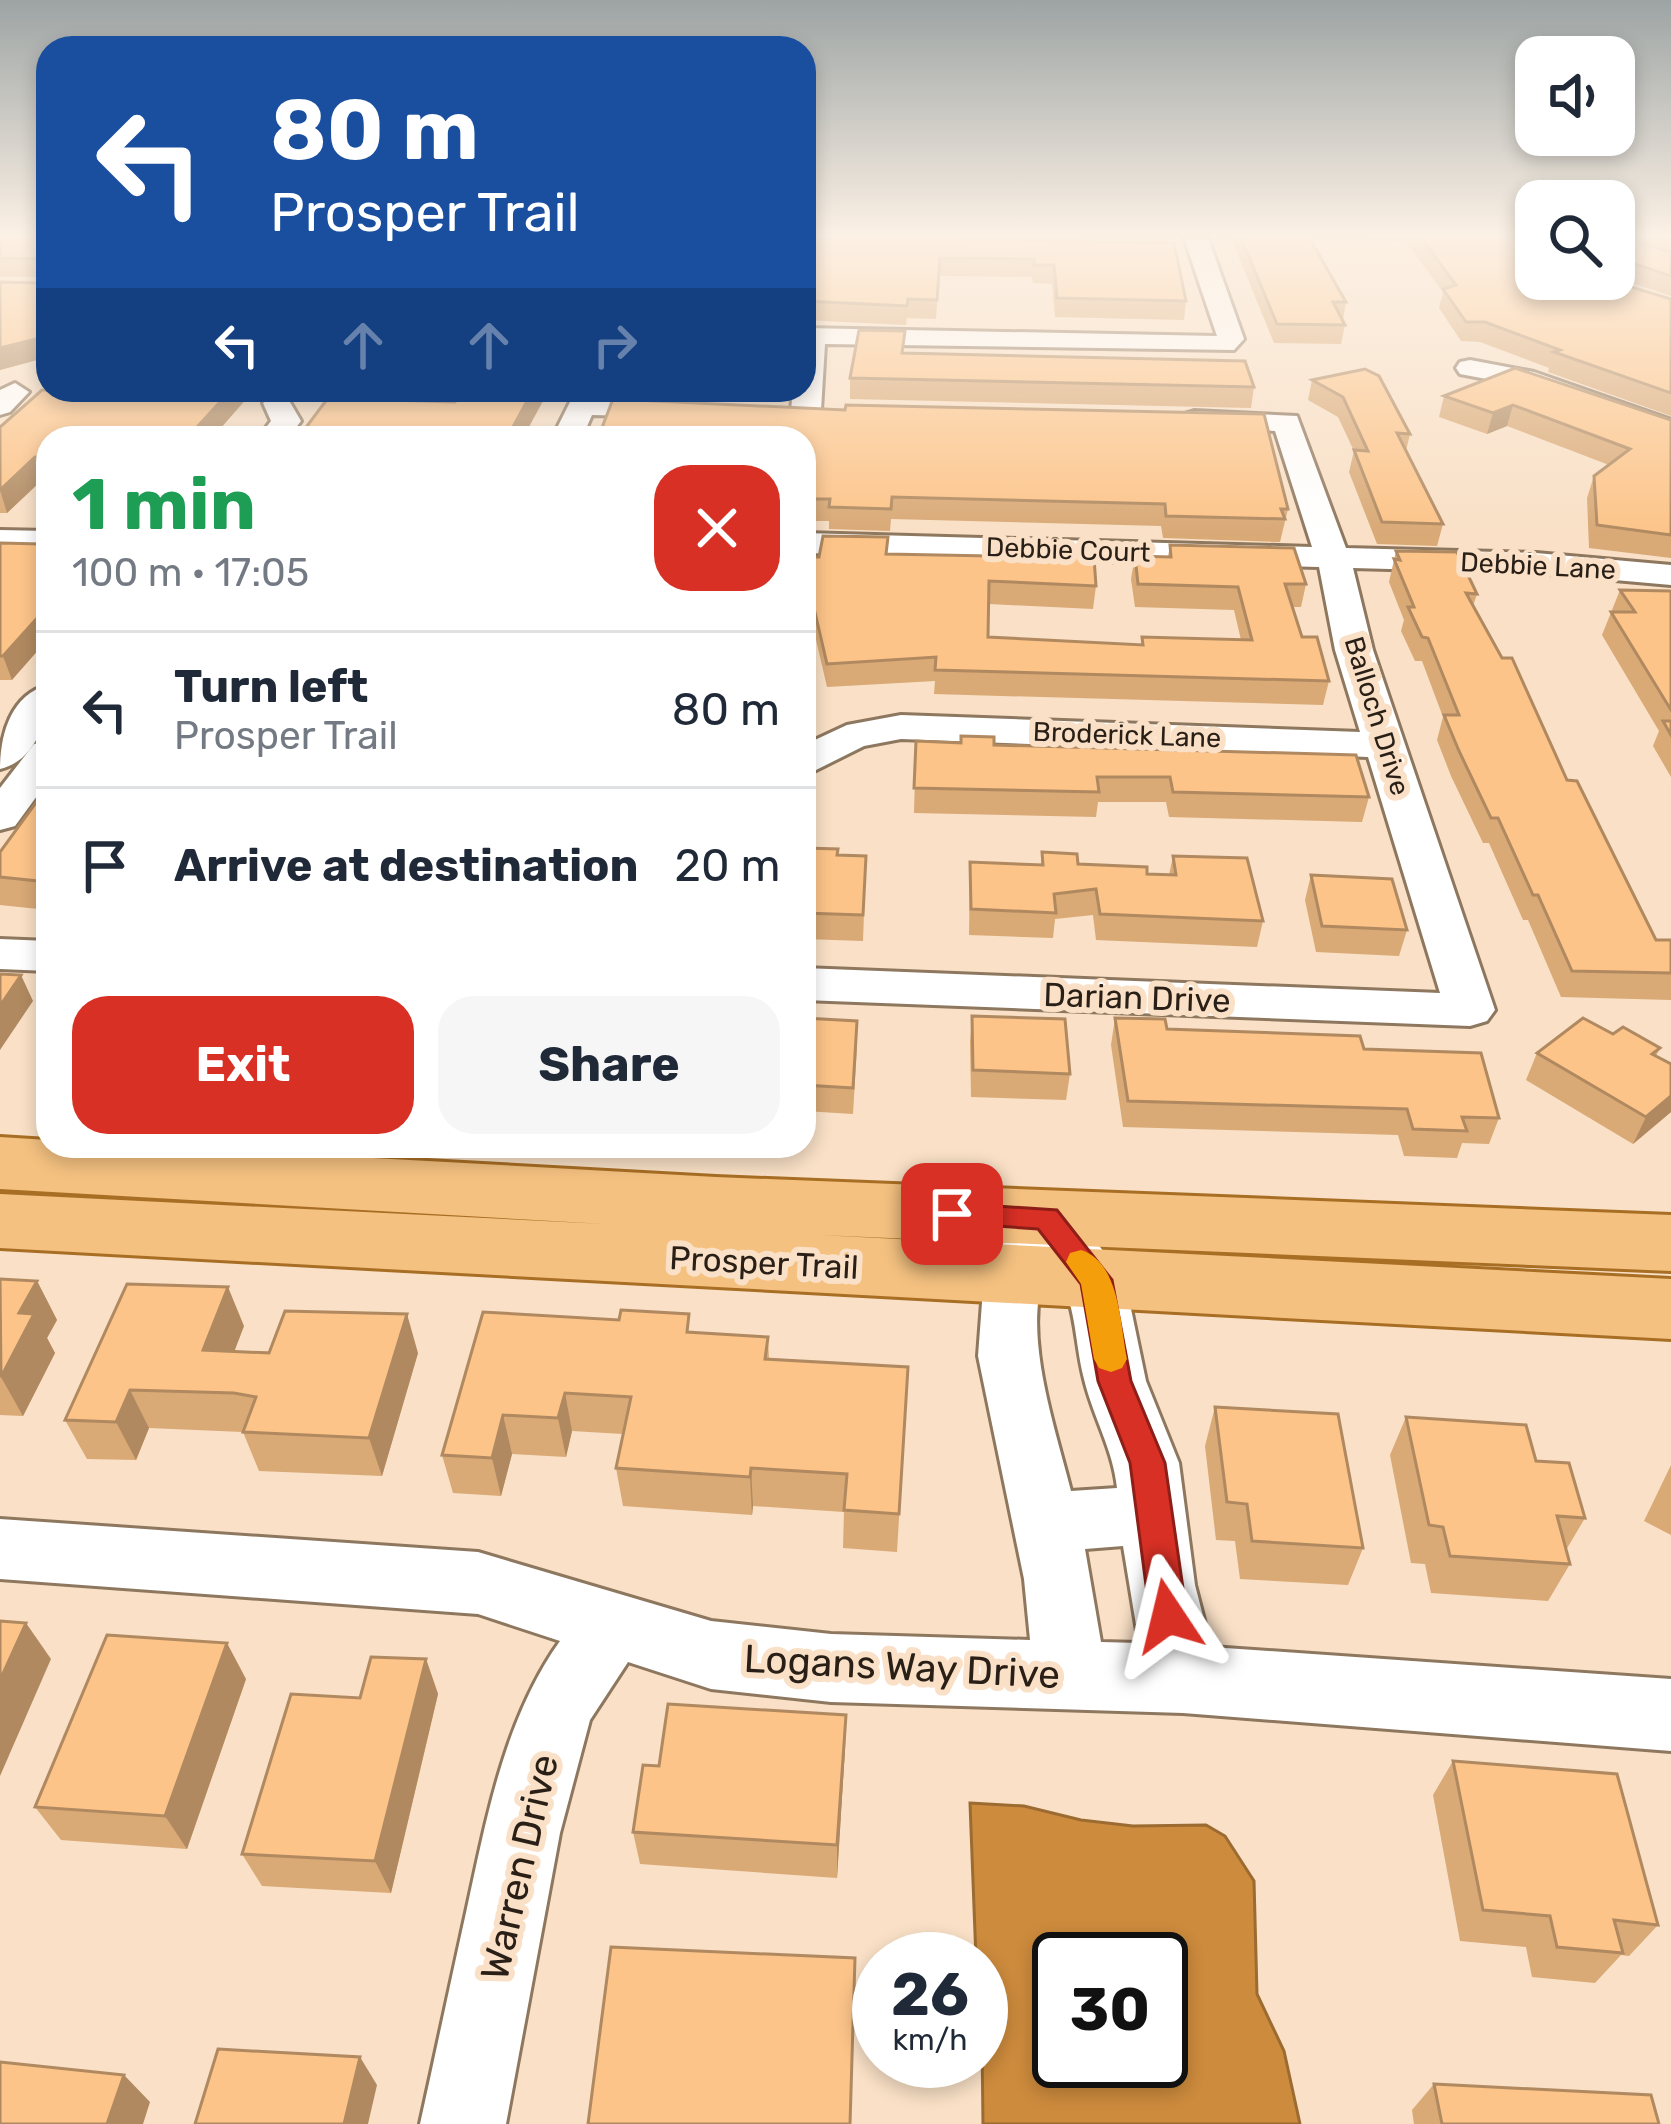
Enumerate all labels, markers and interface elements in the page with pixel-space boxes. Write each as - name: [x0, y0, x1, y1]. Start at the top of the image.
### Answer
- map controls: [1515, 36, 1635, 300]
- button: sound: [1515, 36, 1635, 156]
- text: 80 m: [270, 80, 479, 180]
- icon: left: [72, 84, 228, 240]
- button: search: [1515, 180, 1635, 300]
- text: Prosper Trail: [270, 181, 580, 245]
- icon: left: [204, 312, 270, 378]
- icon: ahead: [330, 312, 396, 378]
- icon: ahead: [456, 312, 522, 378]
- icon: right: [582, 312, 648, 378]
- text: 1 min: [72, 462, 256, 547]
- button: close: [654, 465, 780, 591]
- street label: Debbie Court: [985, 531, 1151, 569]
- street label: Debbie Lane: [1459, 546, 1617, 586]
- text: 100 m · 17:05: [72, 550, 309, 596]
- street label: Balloch Drive: [1338, 633, 1416, 799]
- text: Turn left: [174, 660, 368, 713]
- icon: left: [72, 677, 138, 743]
- text: 80 m: [672, 683, 780, 736]
- text: Prosper Trail: [174, 713, 398, 759]
- street label: Broderick Lane: [1032, 716, 1222, 754]
- icon: arrive: [72, 833, 138, 899]
- text: Arrive at destination: [174, 839, 639, 892]
- text: 20 m: [675, 839, 781, 892]
- street label: Darian Drive: [1043, 975, 1231, 1020]
- button: Exit: [72, 996, 414, 1134]
- button: Share: [438, 996, 780, 1134]
- pin: [901, 1163, 1003, 1265]
- icon: arrive: [919, 1181, 985, 1247]
- street label: Prosper Trail: [668, 1238, 860, 1287]
- position arrow: [1105, 1553, 1231, 1679]
- street label: Logans Way Drive: [743, 1636, 1061, 1698]
- street label: Warren Drive: [472, 1750, 568, 1984]
- speed limit sign: 30: [1032, 1932, 1188, 2088]
- text: 26: [891, 1959, 969, 2030]
- text: km/h: [893, 2022, 967, 2058]

